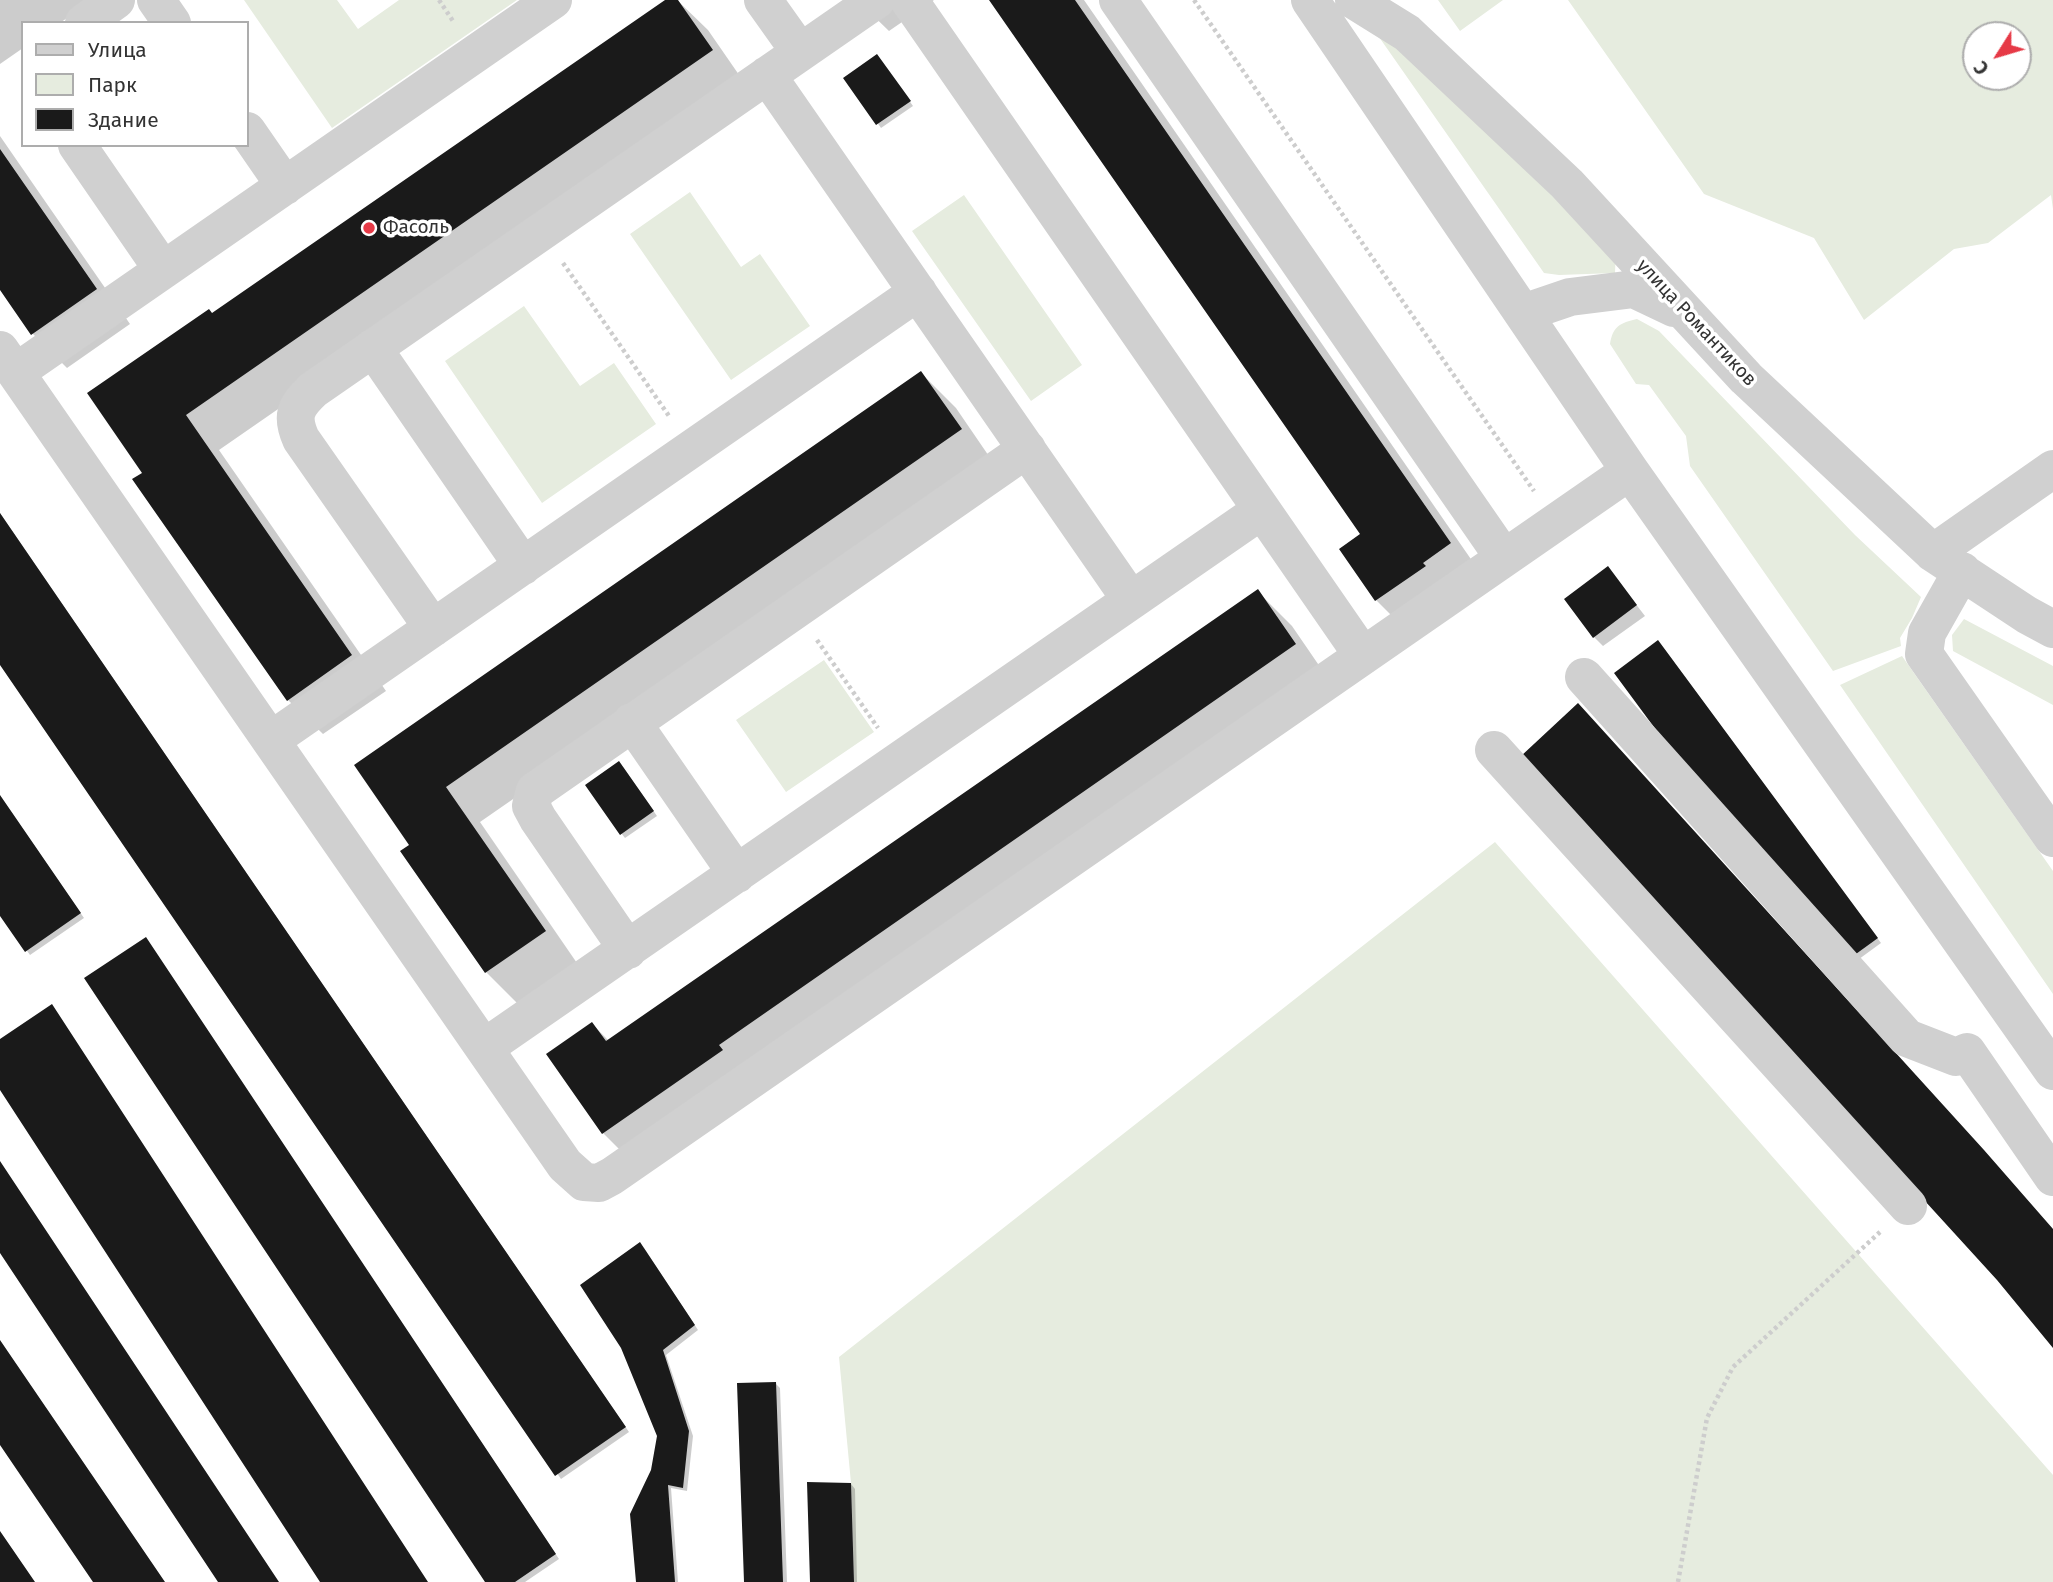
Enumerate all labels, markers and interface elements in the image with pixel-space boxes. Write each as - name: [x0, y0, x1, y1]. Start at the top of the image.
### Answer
- legend: [21, 21, 248, 147]
- north arrow: [1962, 21, 2032, 91]
- text: Улица: [88, 37, 147, 63]
- text: С: [1969, 56, 1994, 79]
- text: Парк: [88, 72, 137, 98]
- text: Здание: [88, 107, 159, 133]
- place label: Фасоль: [383, 217, 449, 239]
- marker: Фасоль: [361, 220, 377, 236]
- street label: улица Романтиков: [1631, 255, 1761, 391]

